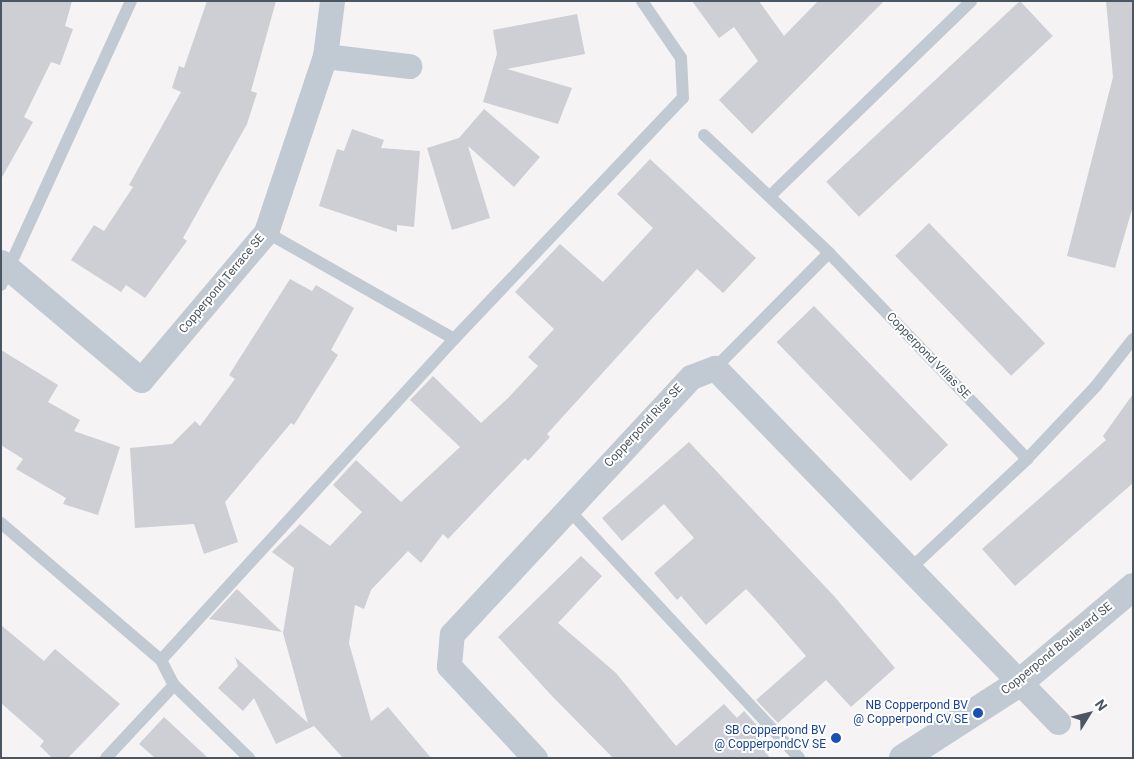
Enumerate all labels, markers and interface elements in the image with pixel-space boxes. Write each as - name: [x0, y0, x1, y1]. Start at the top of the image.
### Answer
- street label: Copperpond Terrace SE: [176, 231, 268, 337]
- street label: Copperpond Villas SE: [883, 310, 973, 402]
- street label: Copperpond Rise SE: [602, 381, 686, 471]
- street label: Copperpond Boulevard SE: [999, 600, 1115, 698]
- north arrow: [1064, 689, 1114, 739]
- text: N: [1092, 696, 1111, 714]
- place label: NB Copperpond BV @ Copperpond CV SE: [853, 699, 968, 727]
- marker: NB Copperpond BV @ Copperpond CV SE: [972, 707, 984, 719]
- place label: SB Copperpond BV @ CopperpondCV SE: [714, 724, 826, 752]
- marker: SB Copperpond BV @ CopperpondCV SE: [830, 732, 842, 744]

